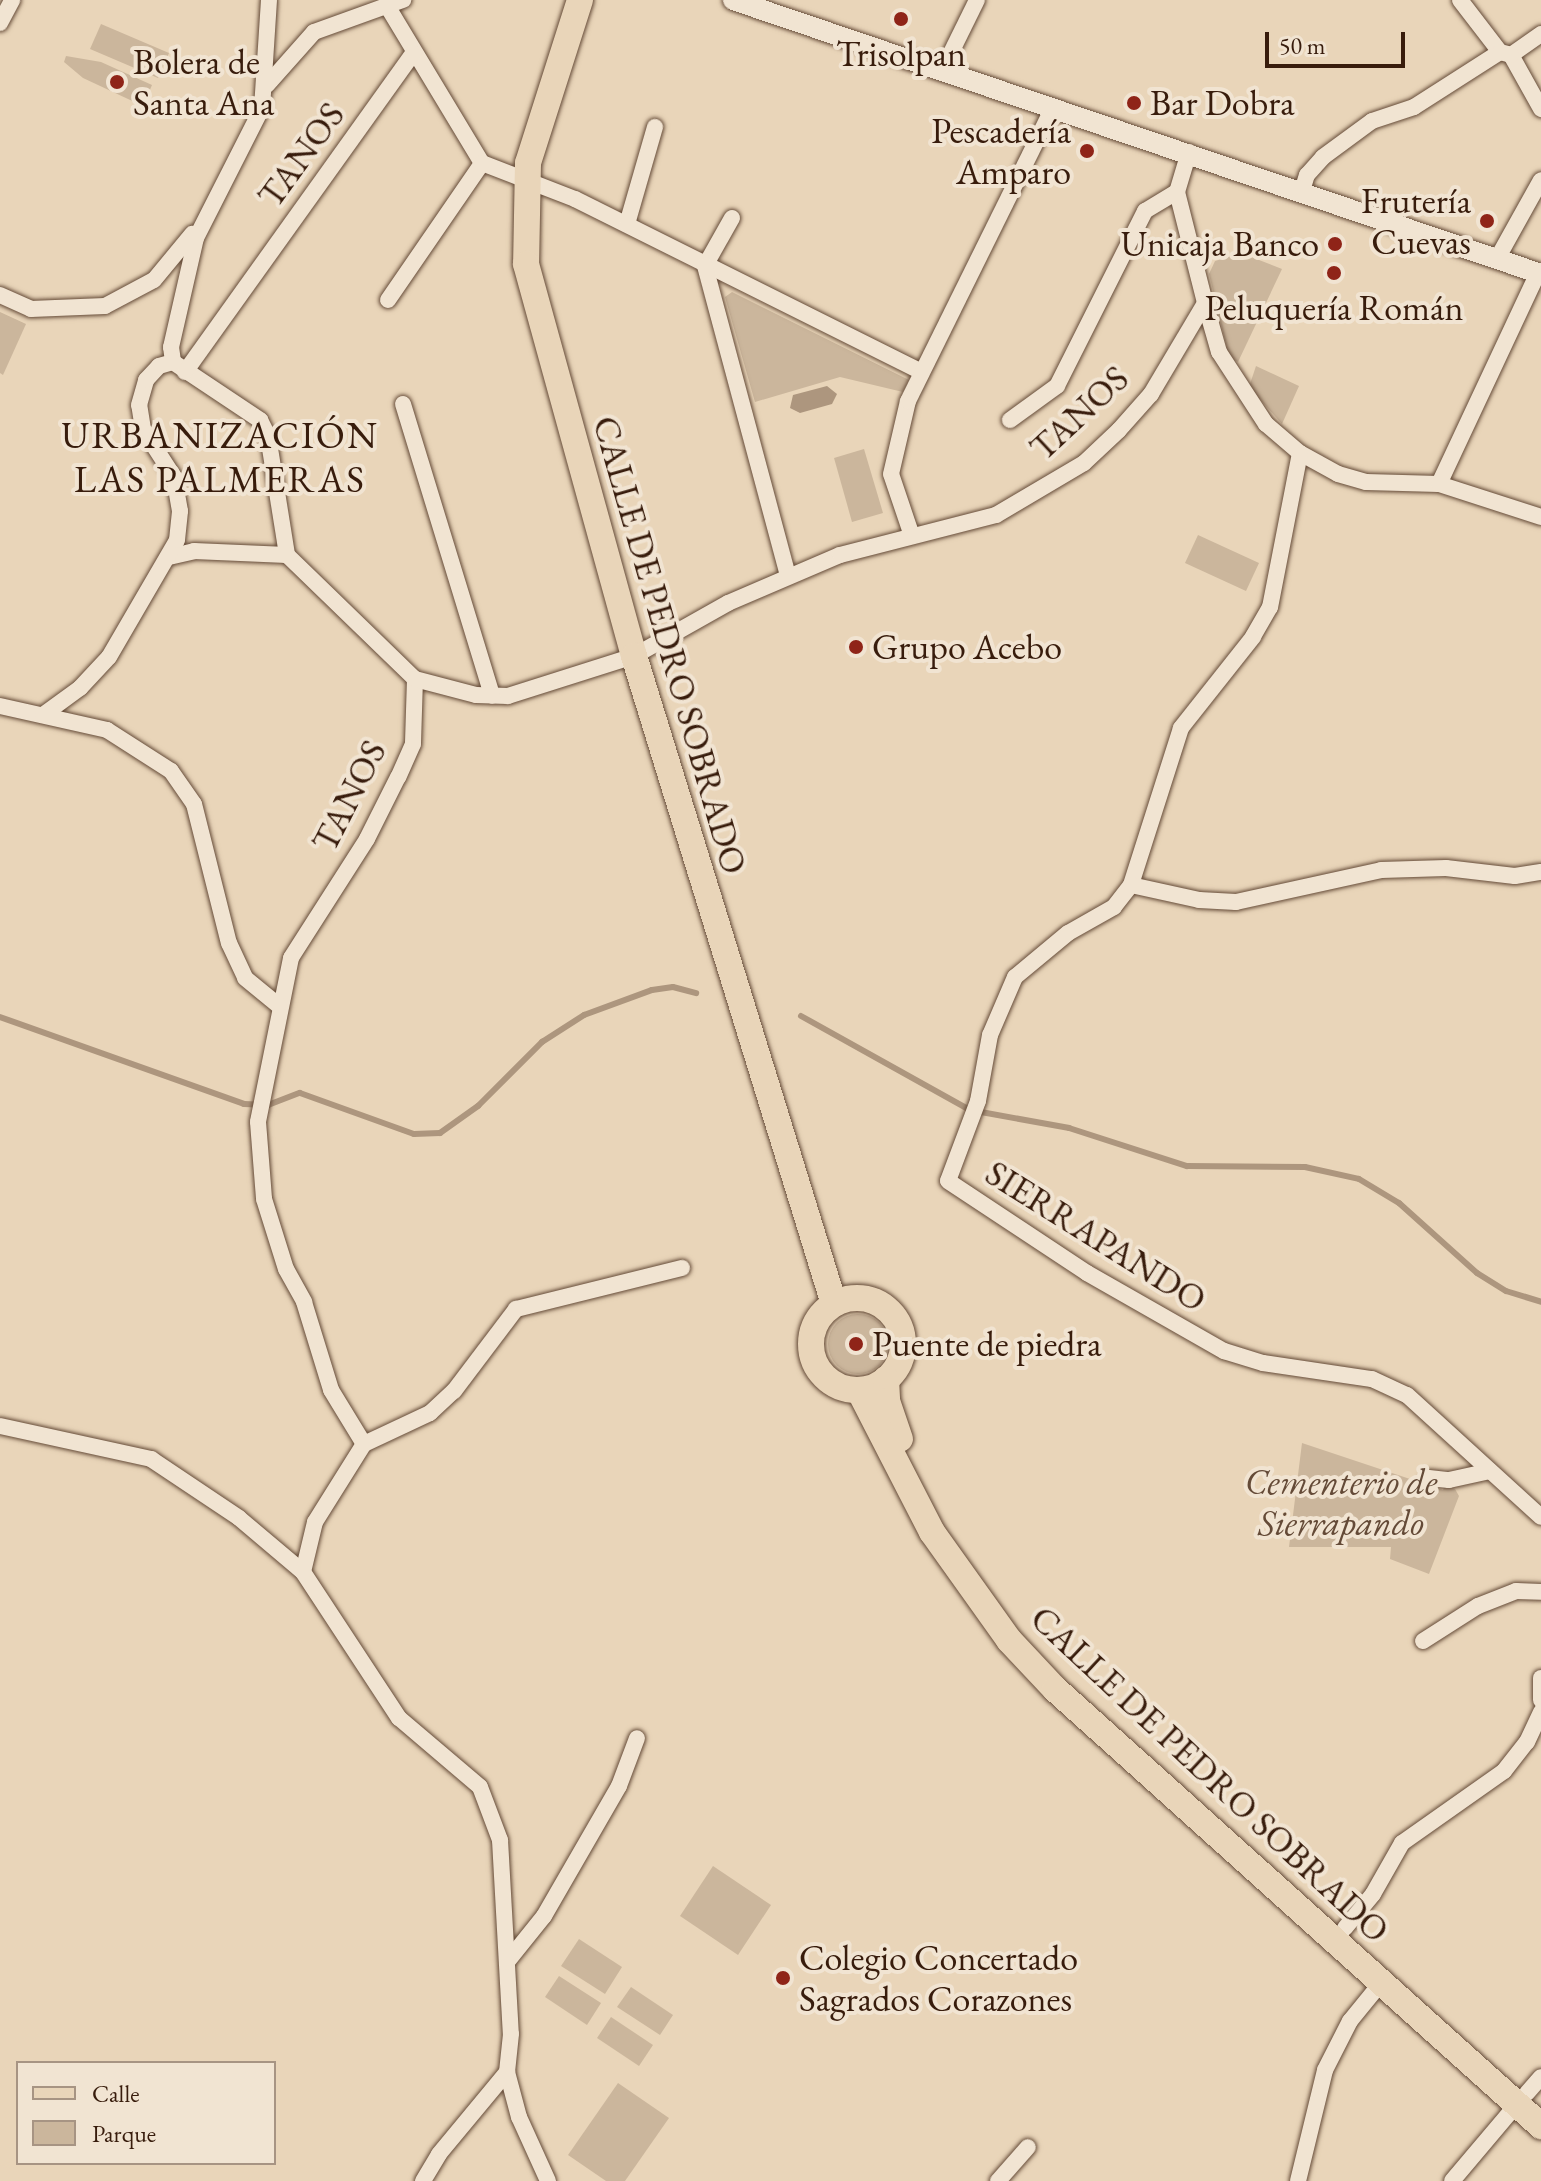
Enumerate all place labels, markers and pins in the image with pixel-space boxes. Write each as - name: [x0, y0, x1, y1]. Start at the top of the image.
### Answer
- marker: Trisolpan: [892, 10, 910, 28]
- place label: Trisolpan: [836, 32, 966, 76]
- place label: Bolera de Santa Ana: [133, 39, 274, 124]
- marker: Bolera de Santa Ana: [108, 73, 126, 91]
- place label: Bar Dobra: [1150, 81, 1295, 125]
- marker: Bar Dobra: [1125, 94, 1143, 112]
- place label: Pescadería Amparo: [931, 108, 1071, 193]
- marker: Pescadería Amparo: [1078, 142, 1096, 160]
- place label: Frutería Cuevas: [1361, 178, 1471, 263]
- marker: Frutería Cuevas: [1478, 212, 1496, 230]
- place label: Unicaja Banco: [1121, 222, 1319, 266]
- marker: Unicaja Banco: [1326, 235, 1344, 253]
- marker: Peluquería Román: [1325, 264, 1343, 282]
- place label: Peluquería Román: [1205, 286, 1463, 330]
- place label: Grupo Acebo: [872, 625, 1062, 669]
- marker: Grupo Acebo: [847, 638, 865, 656]
- place label: Puente de piedra: [872, 1322, 1102, 1366]
- marker: Puente de piedra: [847, 1335, 865, 1353]
- place label: Colegio Concertado Sagrados Corazones: [799, 1935, 1078, 2020]
- marker: Colegio Concertado Sagrados Corazones: [774, 1969, 792, 1987]

